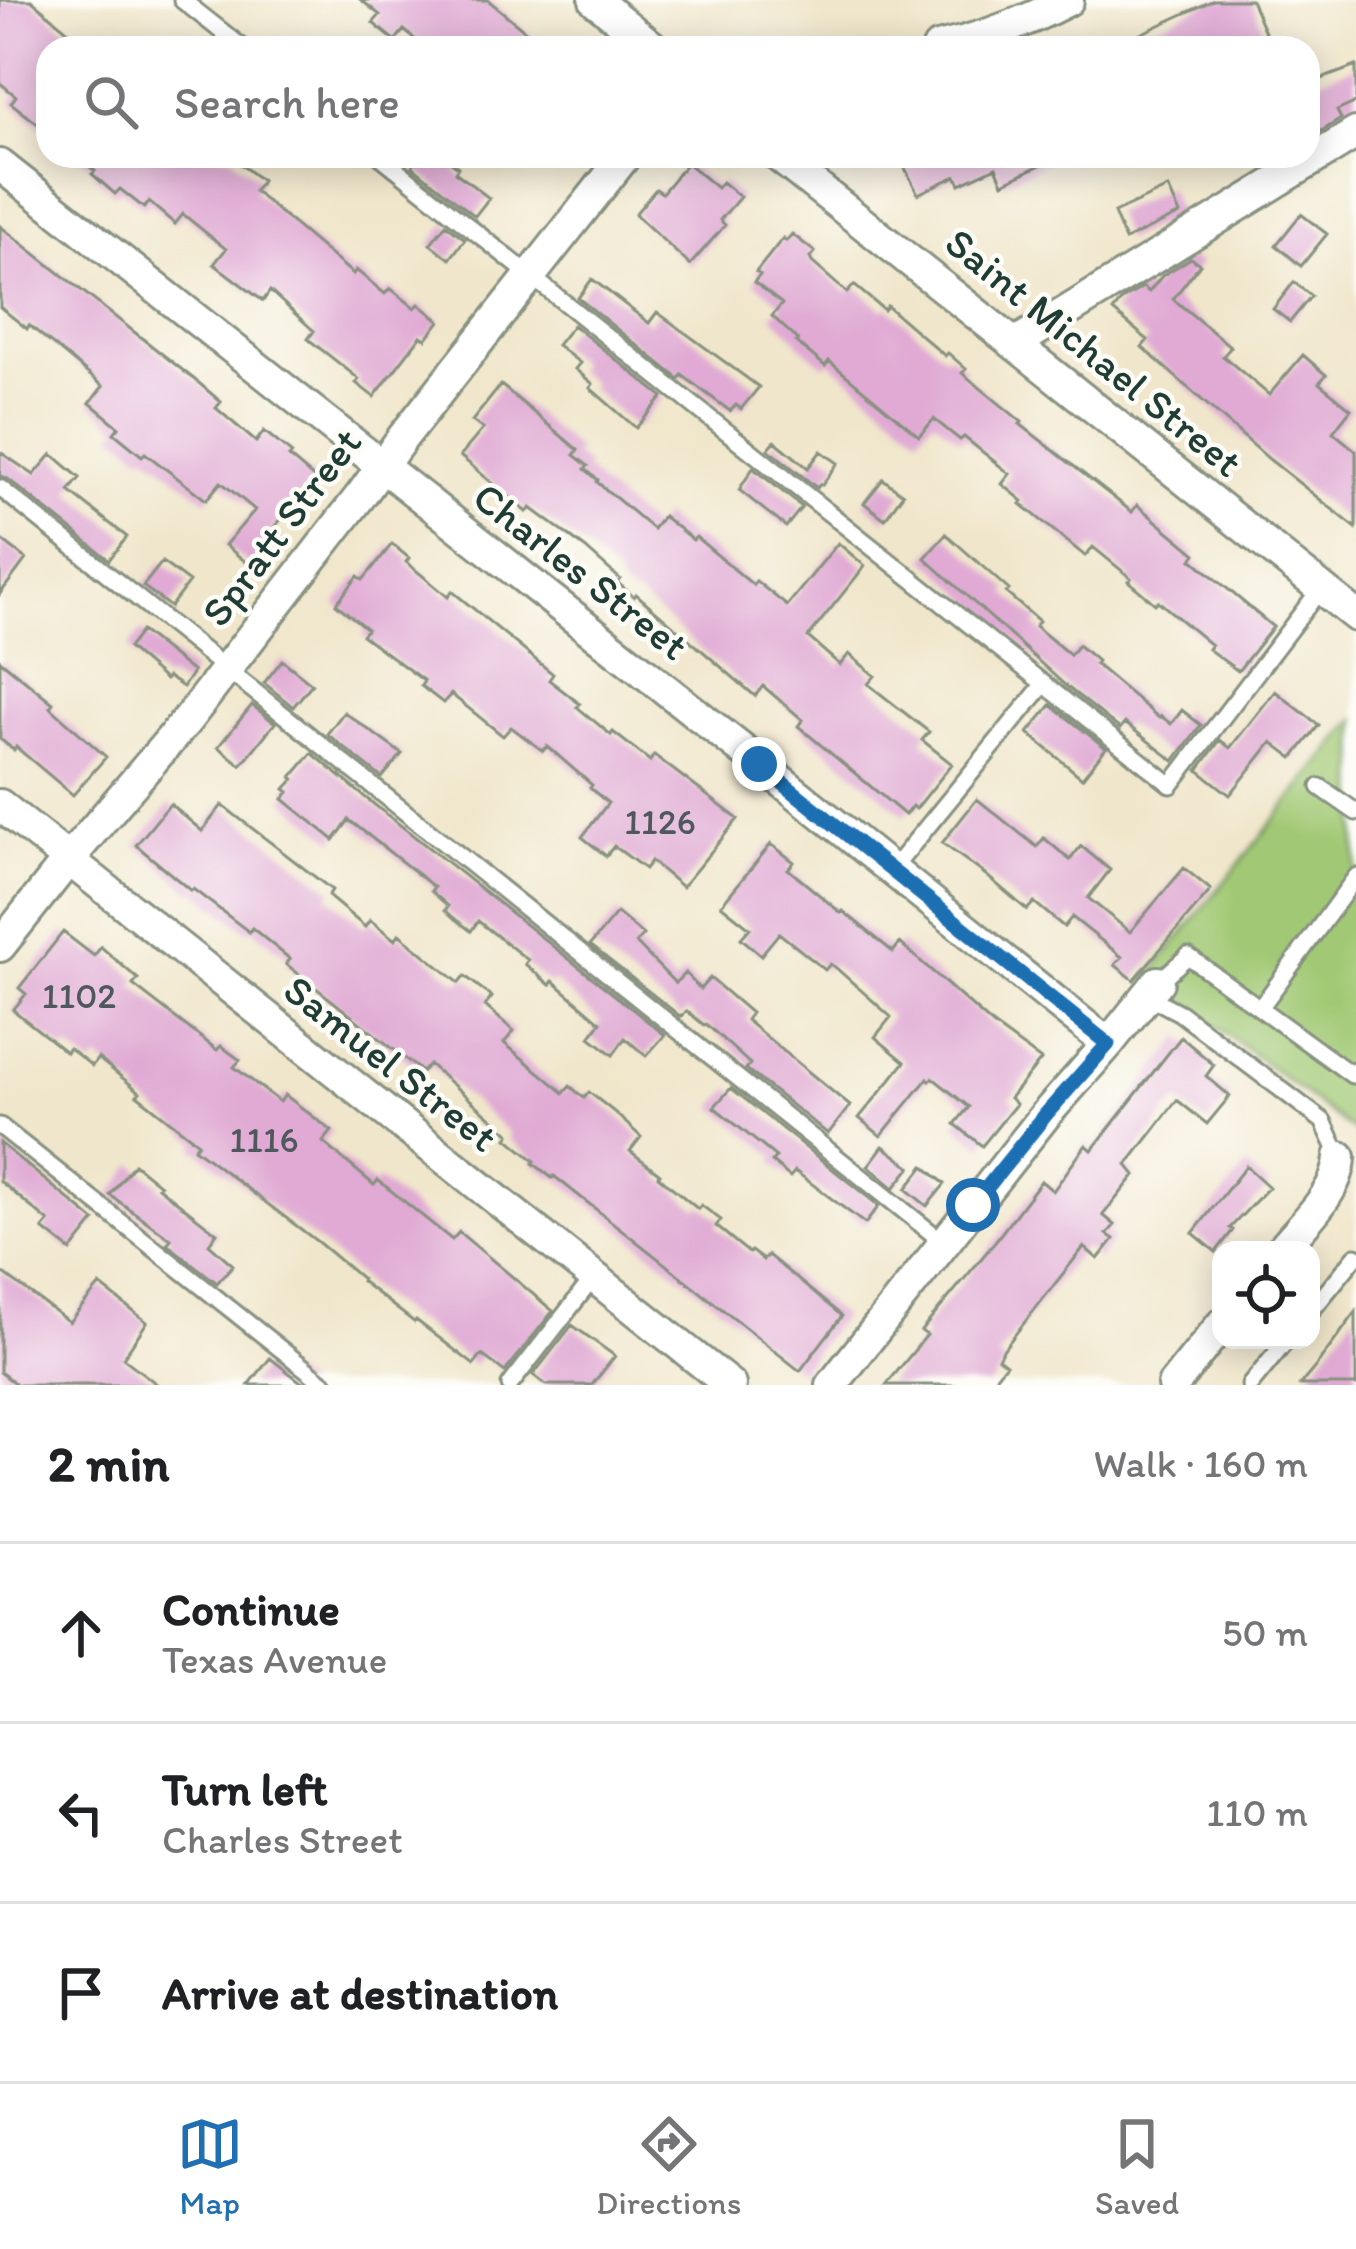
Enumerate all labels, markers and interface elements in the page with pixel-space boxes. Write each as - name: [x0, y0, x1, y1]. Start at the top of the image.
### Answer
- search box: [36, 36, 1320, 168]
- icon: search: [78, 69, 144, 135]
- text: Search here: [174, 75, 400, 129]
- street label: Saint Michael Street: [935, 217, 1253, 487]
- street label: Spratt Street: [190, 418, 372, 636]
- street label: Charles Street: [463, 471, 699, 671]
- route end: [732, 737, 786, 791]
- house number: 1126: [624, 800, 696, 843]
- street label: Samuel Street: [274, 964, 508, 1162]
- house number: 1102: [42, 974, 116, 1017]
- house number: 1116: [229, 1118, 299, 1161]
- route start: [946, 1178, 1000, 1232]
- map controls: [1212, 1241, 1320, 1349]
- button: locate: [1212, 1241, 1320, 1349]
- text: 2 min: [48, 1433, 169, 1494]
- text: Walk · 160 m: [1094, 1440, 1308, 1487]
- text: Continue: [162, 1582, 340, 1636]
- icon: ahead: [48, 1600, 114, 1666]
- text: 50 m: [1222, 1609, 1308, 1656]
- text: Texas Avenue: [162, 1636, 387, 1683]
- text: Turn left: [162, 1762, 328, 1816]
- icon: left: [48, 1780, 114, 1846]
- text: 110 m: [1206, 1789, 1308, 1836]
- text: Charles Street: [162, 1816, 403, 1863]
- icon: arrive: [48, 1960, 114, 2026]
- text: Arrive at destination: [162, 1966, 558, 2020]
- tab: Map: [177, 2111, 243, 2222]
- tab: Directions: [596, 2111, 741, 2222]
- tab: Saved: [1095, 2111, 1179, 2222]

